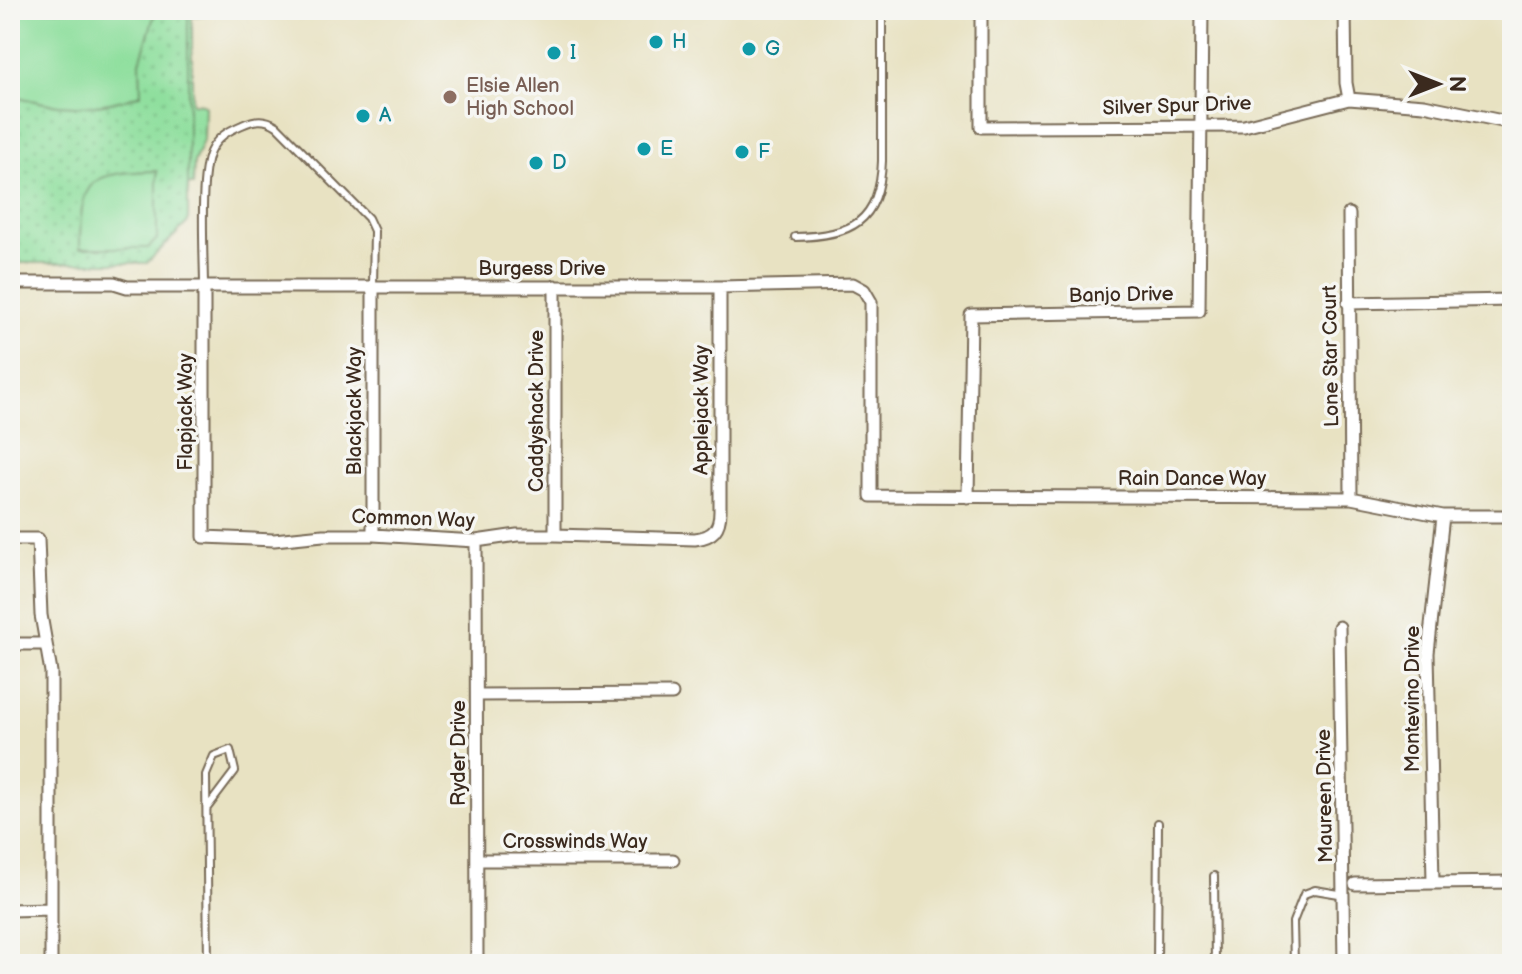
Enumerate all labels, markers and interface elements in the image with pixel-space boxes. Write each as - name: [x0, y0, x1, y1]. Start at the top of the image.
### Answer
- place label: H: [672, 30, 687, 54]
- marker: H: [647, 33, 665, 51]
- place label: G: [765, 37, 780, 61]
- marker: G: [740, 40, 758, 58]
- place label: I: [570, 41, 576, 65]
- marker: I: [545, 44, 563, 62]
- north arrow: [1398, 44, 1478, 124]
- place label: Elsie Allen High School: [466, 74, 574, 121]
- text: N: [1443, 76, 1470, 92]
- marker: Elsie Allen High School: [441, 88, 459, 106]
- street label: Silver Spur Drive: [1102, 91, 1252, 121]
- place label: A: [379, 104, 392, 128]
- marker: A: [354, 107, 372, 125]
- place label: E: [660, 137, 673, 161]
- marker: E: [635, 140, 653, 158]
- place label: F: [758, 140, 770, 164]
- marker: F: [733, 143, 751, 161]
- place label: D: [552, 151, 567, 175]
- marker: D: [527, 154, 545, 172]
- street label: Burgess Drive: [478, 257, 606, 281]
- street label: Banjo Drive: [1068, 282, 1174, 308]
- street label: Lone Star Court: [1318, 285, 1344, 427]
- street label: Caddyshack Drive: [525, 330, 549, 492]
- street label: Applejack Way: [690, 345, 714, 475]
- street label: Blackjack Way: [343, 347, 367, 475]
- street label: Flapjack Way: [174, 353, 198, 471]
- street label: Rain Dance Way: [1118, 467, 1266, 491]
- street label: Common Way: [351, 505, 475, 533]
- street label: Montevino Drive: [1401, 626, 1425, 772]
- street label: Ryder Drive: [447, 700, 471, 806]
- street label: Maureen Drive: [1312, 729, 1338, 863]
- street label: Crosswinds Way: [503, 830, 647, 854]

